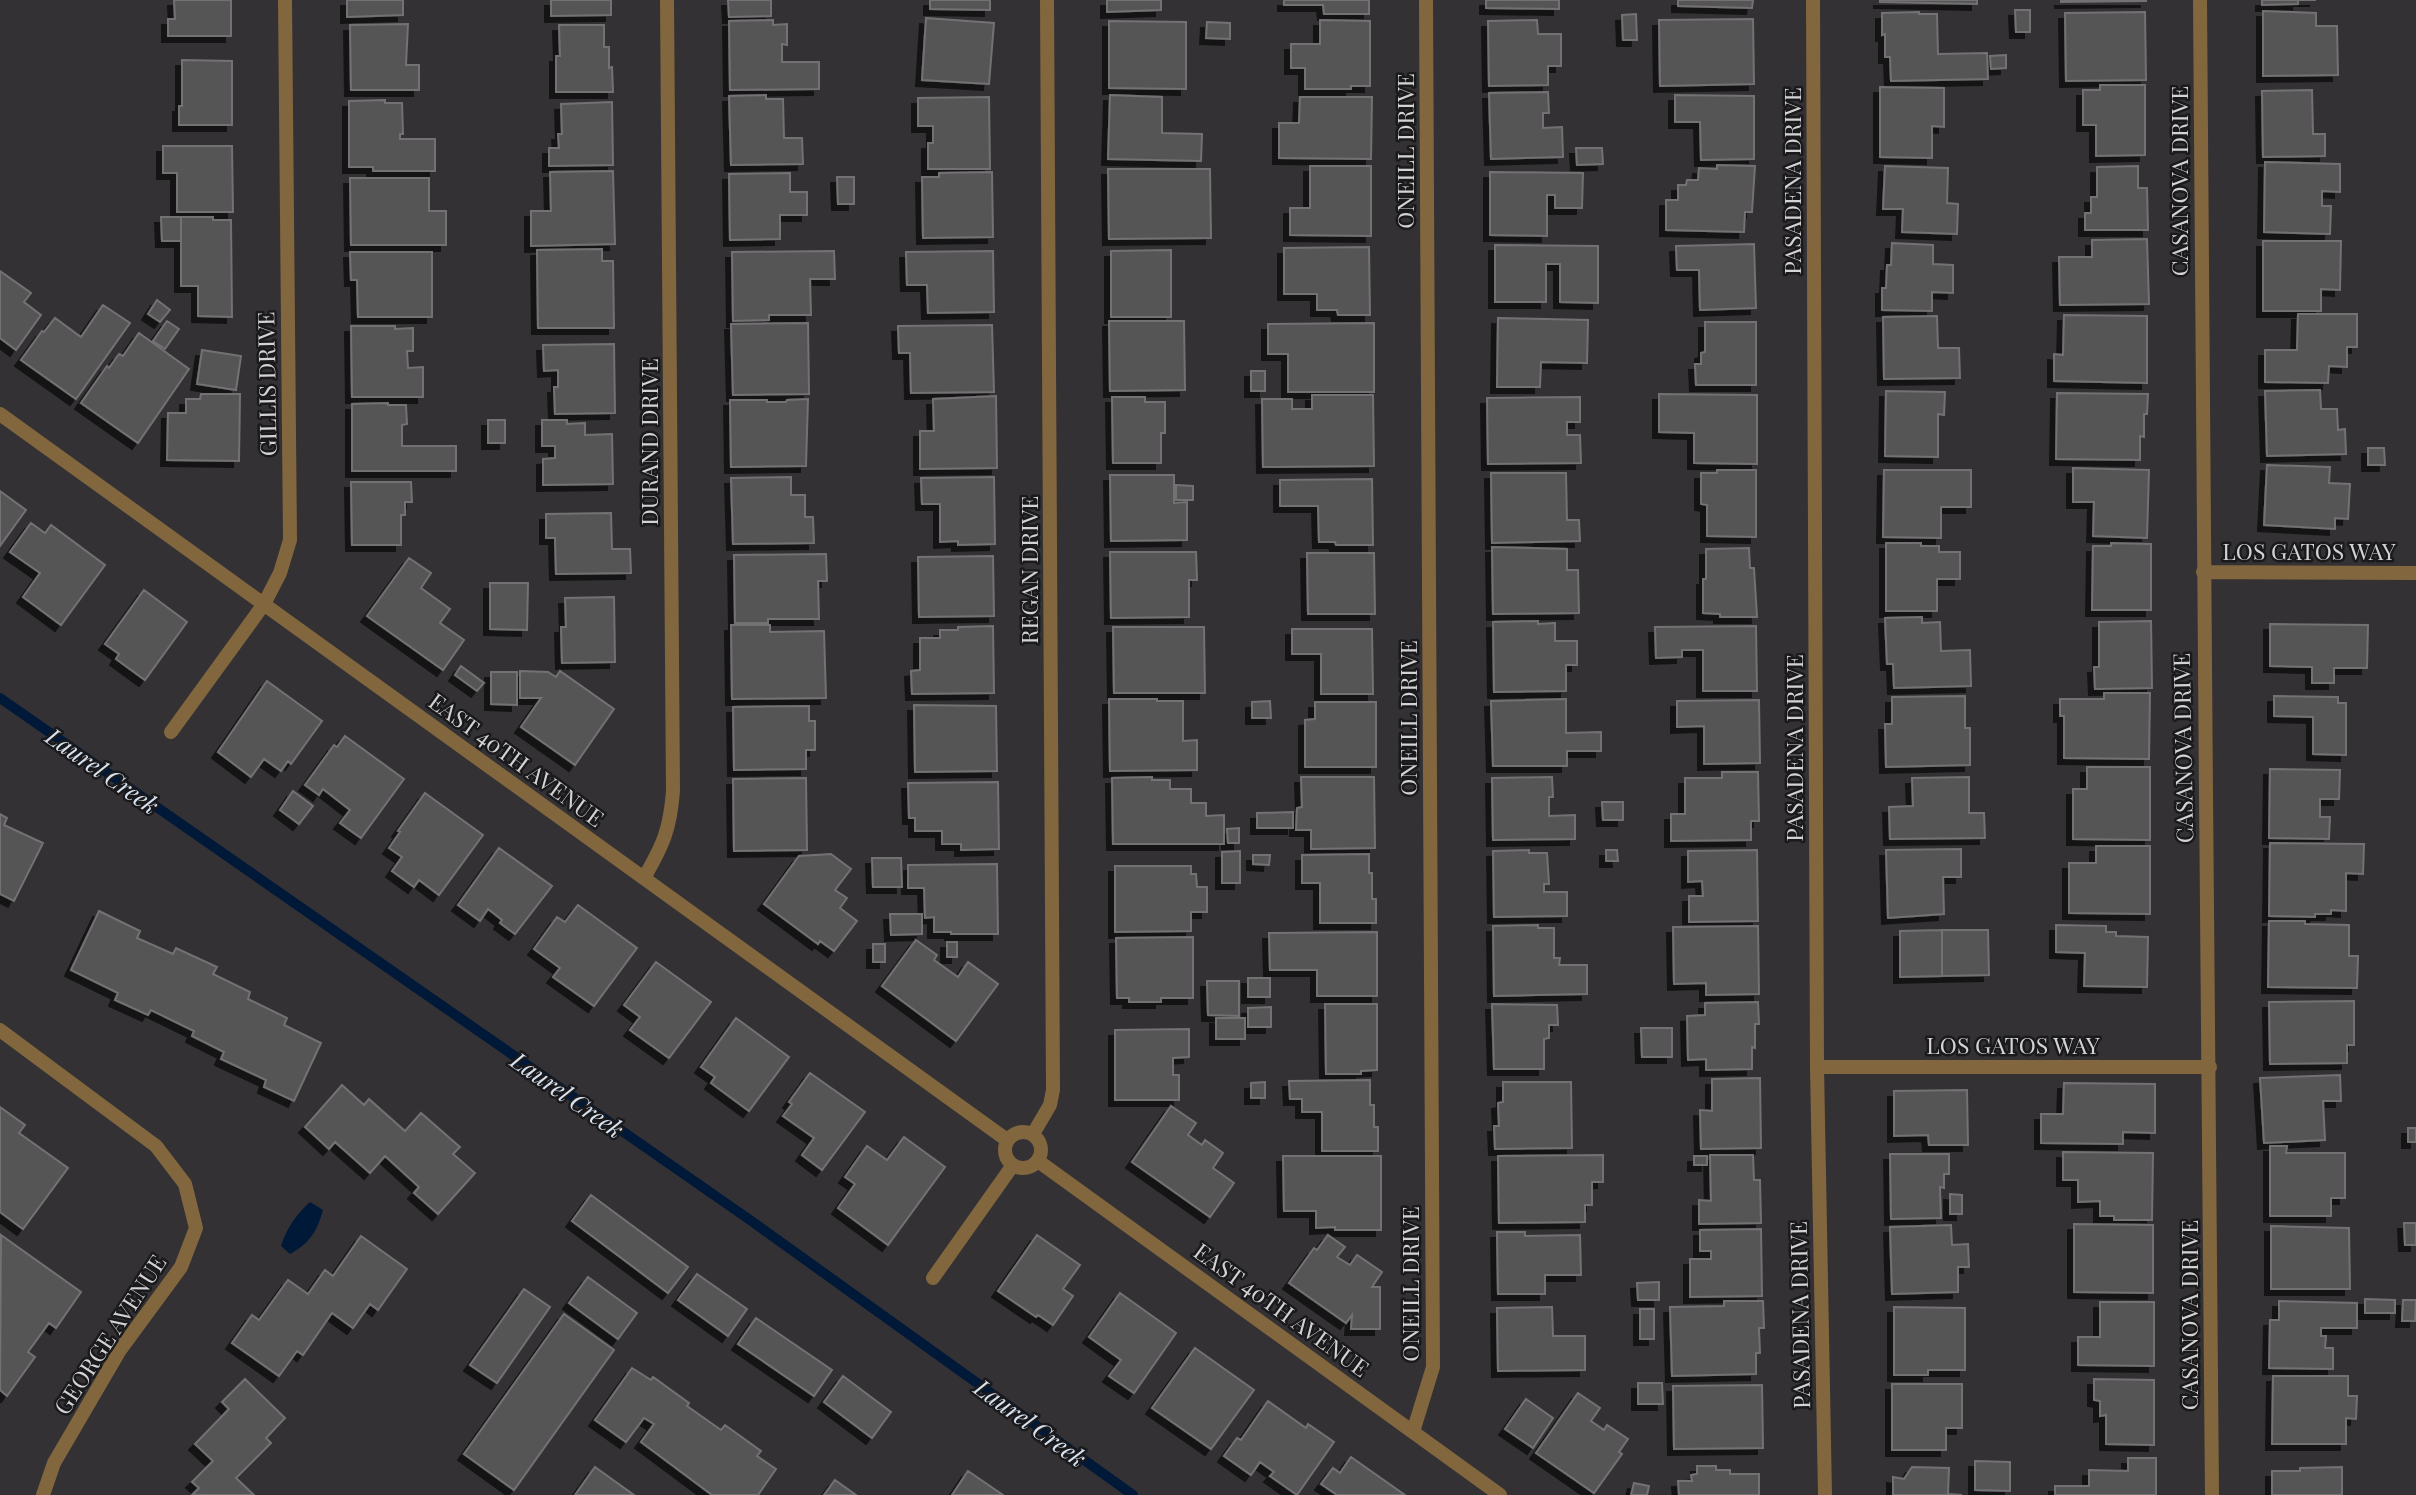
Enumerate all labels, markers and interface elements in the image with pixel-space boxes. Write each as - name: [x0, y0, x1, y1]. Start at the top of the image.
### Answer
- street label: ONEILL DRIVE: [1389, 73, 1420, 229]
- street label: CASANOVA DRIVE: [2163, 86, 2194, 276]
- street label: PASADENA DRIVE: [1776, 87, 1807, 275]
- street label: GILLIS DRIVE: [249, 311, 283, 457]
- street label: DURAND DRIVE: [633, 358, 664, 526]
- street label: REGAN DRIVE: [1013, 496, 1044, 644]
- street label: LOS GATOS WAY: [2222, 535, 2396, 566]
- street label: ONEILL DRIVE: [1392, 640, 1423, 796]
- street label: CASANOVA DRIVE: [2165, 653, 2199, 843]
- street label: PASADENA DRIVE: [1778, 654, 1809, 842]
- street label: EAST 40TH AVENUE: [423, 685, 611, 833]
- water label: Laurel Creek: [39, 719, 166, 821]
- street label: LOS GATOS WAY: [1926, 1029, 2100, 1060]
- water label: Laurel Creek: [504, 1043, 631, 1145]
- street label: ONEILL DRIVE: [1394, 1206, 1425, 1362]
- street label: CASANOVA DRIVE: [2173, 1220, 2204, 1410]
- street label: PASADENA DRIVE: [1782, 1221, 1816, 1409]
- street label: EAST 40TH AVENUE: [1188, 1235, 1376, 1383]
- street label: GEORGE AVENUE: [46, 1248, 172, 1420]
- water label: Laurel Creek: [968, 1370, 1093, 1473]

